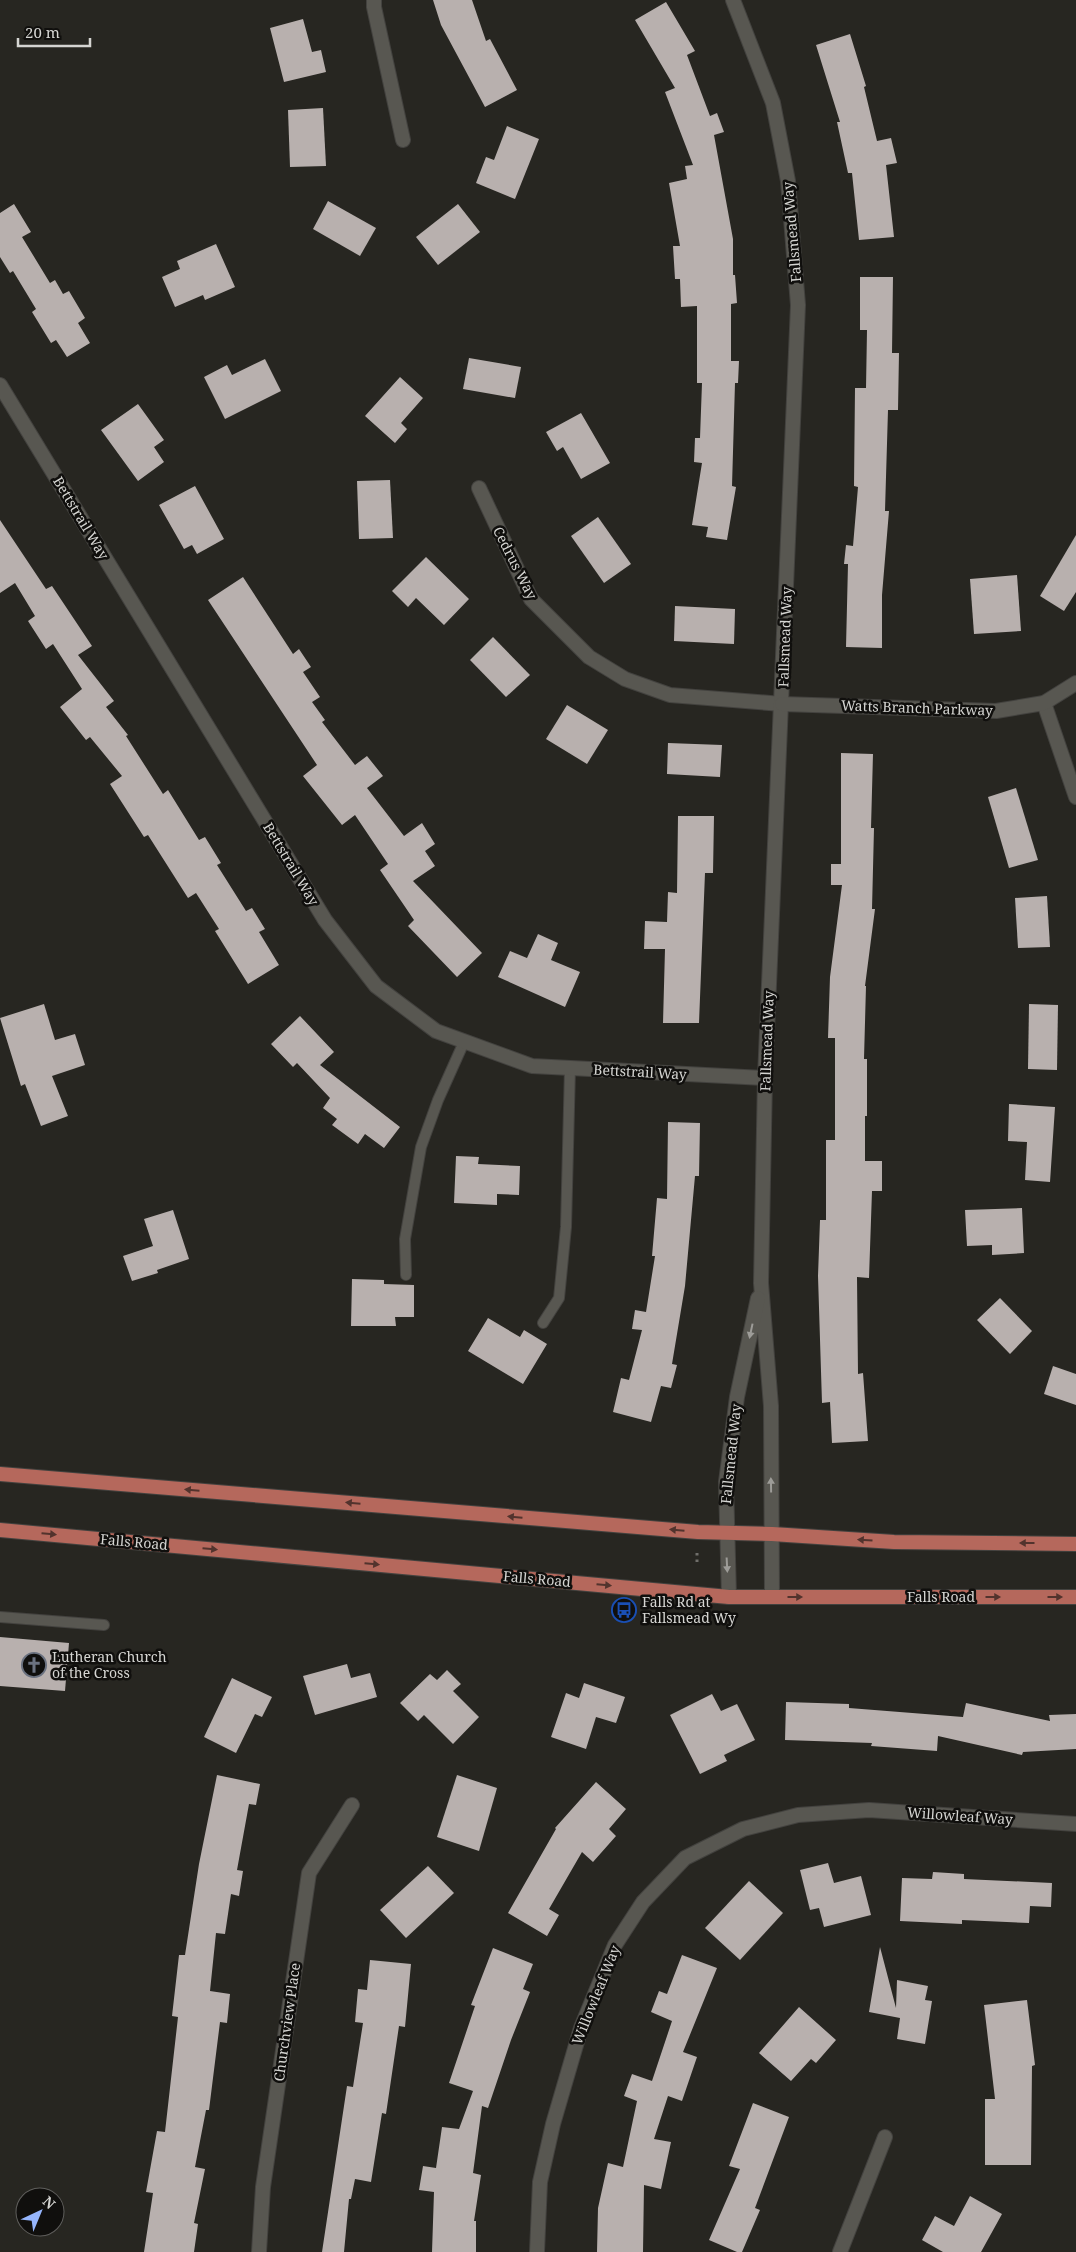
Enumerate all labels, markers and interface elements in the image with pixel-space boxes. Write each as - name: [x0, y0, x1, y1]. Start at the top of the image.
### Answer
- scale bar: [18, 15, 90, 47]
- text: 20 m: [25, 22, 60, 42]
- street label: Fallsmead Way: [778, 181, 805, 283]
- street label: Bettstrail Way: [49, 473, 114, 563]
- street label: Cedrus Way: [489, 523, 542, 602]
- street label: Fallsmead Way: [773, 586, 796, 688]
- street label: Watts Branch Parkway: [841, 695, 993, 720]
- street label: Bettstrail Way: [259, 819, 324, 909]
- street label: Fallsmead Way: [755, 990, 778, 1092]
- street label: Bettstrail Way: [593, 1060, 687, 1083]
- one-way arrow: [747, 1323, 755, 1338]
- street label: Fallsmead Way: [716, 1403, 745, 1505]
- one-way arrow: [767, 1477, 775, 1493]
- one-way arrow: [183, 1486, 199, 1494]
- one-way arrow: [345, 1499, 361, 1507]
- one-way arrow: [507, 1513, 523, 1521]
- one-way arrow: [669, 1526, 685, 1534]
- street label: Falls Road: [99, 1529, 169, 1554]
- one-way arrow: [41, 1531, 57, 1539]
- one-way arrow: [857, 1536, 873, 1544]
- one-way arrow: [1019, 1539, 1035, 1547]
- one-way arrow: [203, 1546, 219, 1554]
- one-way arrow: [724, 1558, 732, 1574]
- one-way arrow: [364, 1560, 380, 1568]
- street label: Falls Road: [502, 1566, 572, 1591]
- one-way arrow: [596, 1581, 612, 1589]
- street label: Falls Road: [907, 1587, 975, 1606]
- place label: Falls Rd at Fallsmead Wy: [642, 1592, 736, 1627]
- one-way arrow: [787, 1593, 803, 1601]
- one-way arrow: [985, 1593, 1001, 1601]
- one-way arrow: [1047, 1593, 1063, 1601]
- bus stop icon: Falls Rd at Fallsmead Wy: [611, 1597, 637, 1623]
- place label: Lutheran Church of the Cross: [52, 1647, 167, 1682]
- church icon: Lutheran Church of the Cross: [21, 1652, 47, 1678]
- street label: Willowleaf Way: [907, 1802, 1013, 1829]
- street label: Willowleaf Way: [567, 1942, 624, 2047]
- street label: Churchview Place: [269, 1961, 304, 2082]
- north arrow: [15, 2187, 65, 2237]
- text: N: [39, 2192, 60, 2213]

